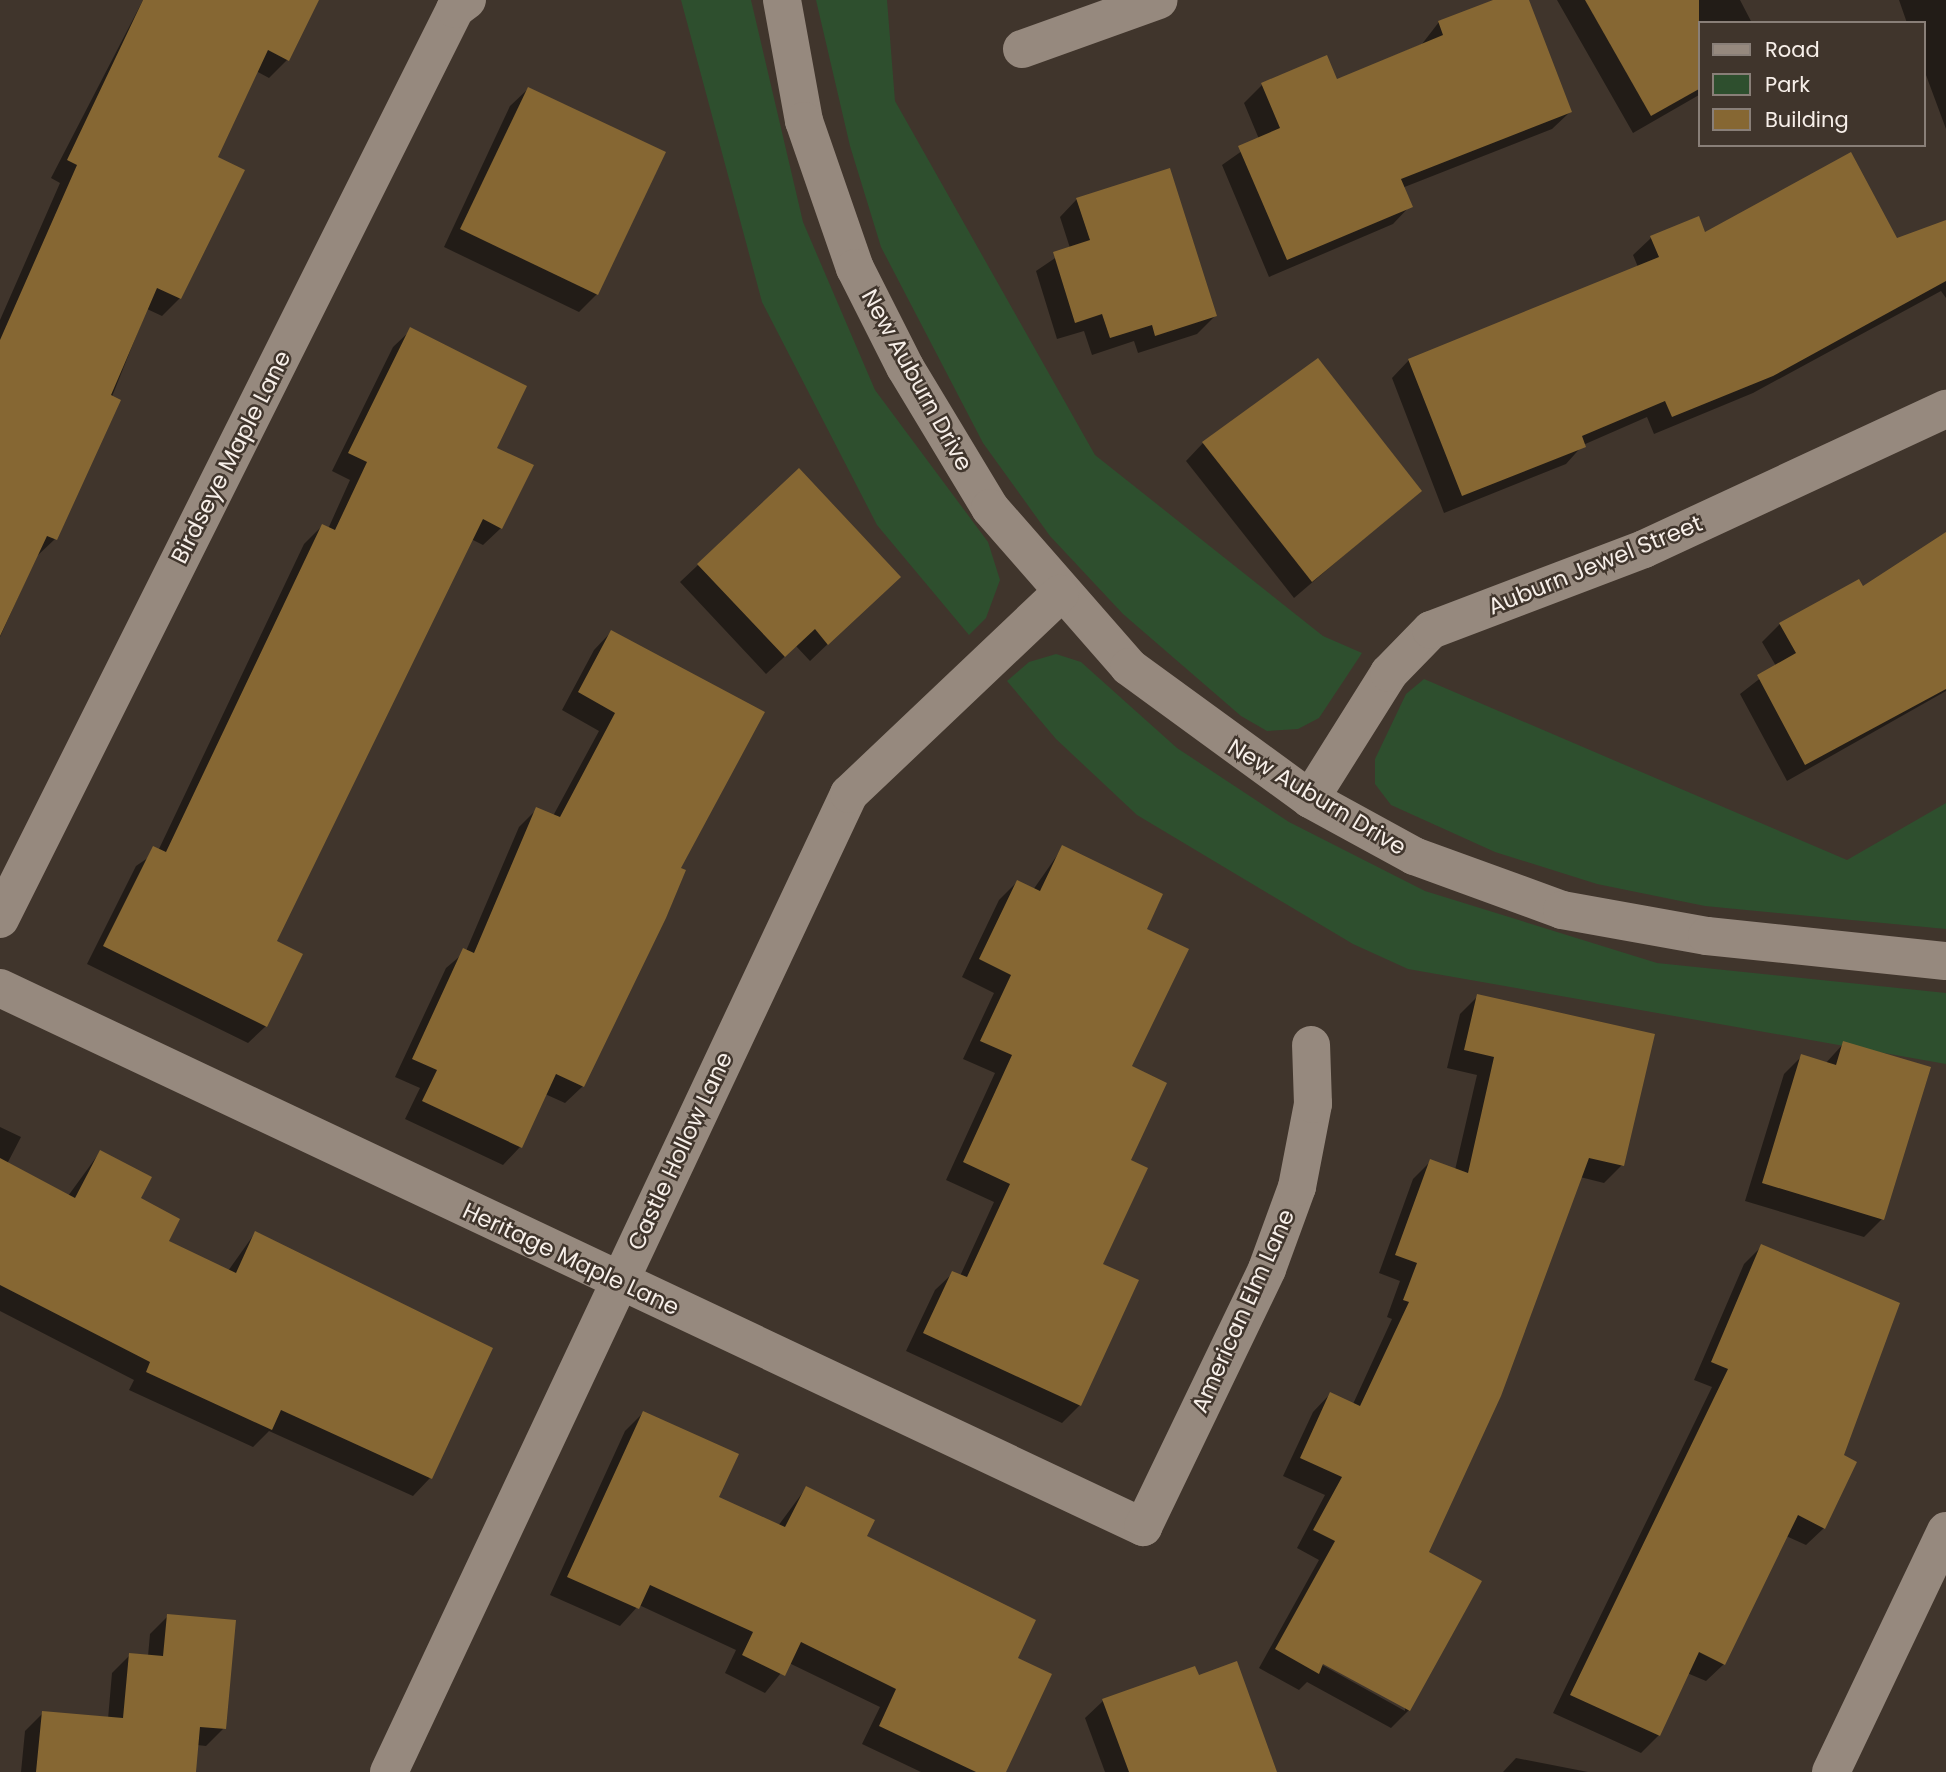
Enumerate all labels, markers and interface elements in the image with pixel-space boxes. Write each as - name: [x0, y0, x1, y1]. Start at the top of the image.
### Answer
- legend: [1698, 21, 1925, 147]
- text: Road: [1765, 35, 1820, 64]
- text: Park: [1765, 70, 1810, 99]
- text: Building: [1765, 105, 1849, 134]
- street label: New Auburn Drive: [856, 285, 978, 475]
- street label: Birdseye Maple Lane: [165, 346, 297, 568]
- street label: Auburn Jewel Street: [1484, 509, 1706, 621]
- street label: New Auburn Drive: [1223, 733, 1411, 861]
- street label: Castle Hollow Lane: [622, 1047, 738, 1255]
- street label: Heritage Maple Lane: [458, 1197, 684, 1321]
- street label: American Elm Lane: [1186, 1205, 1300, 1417]

